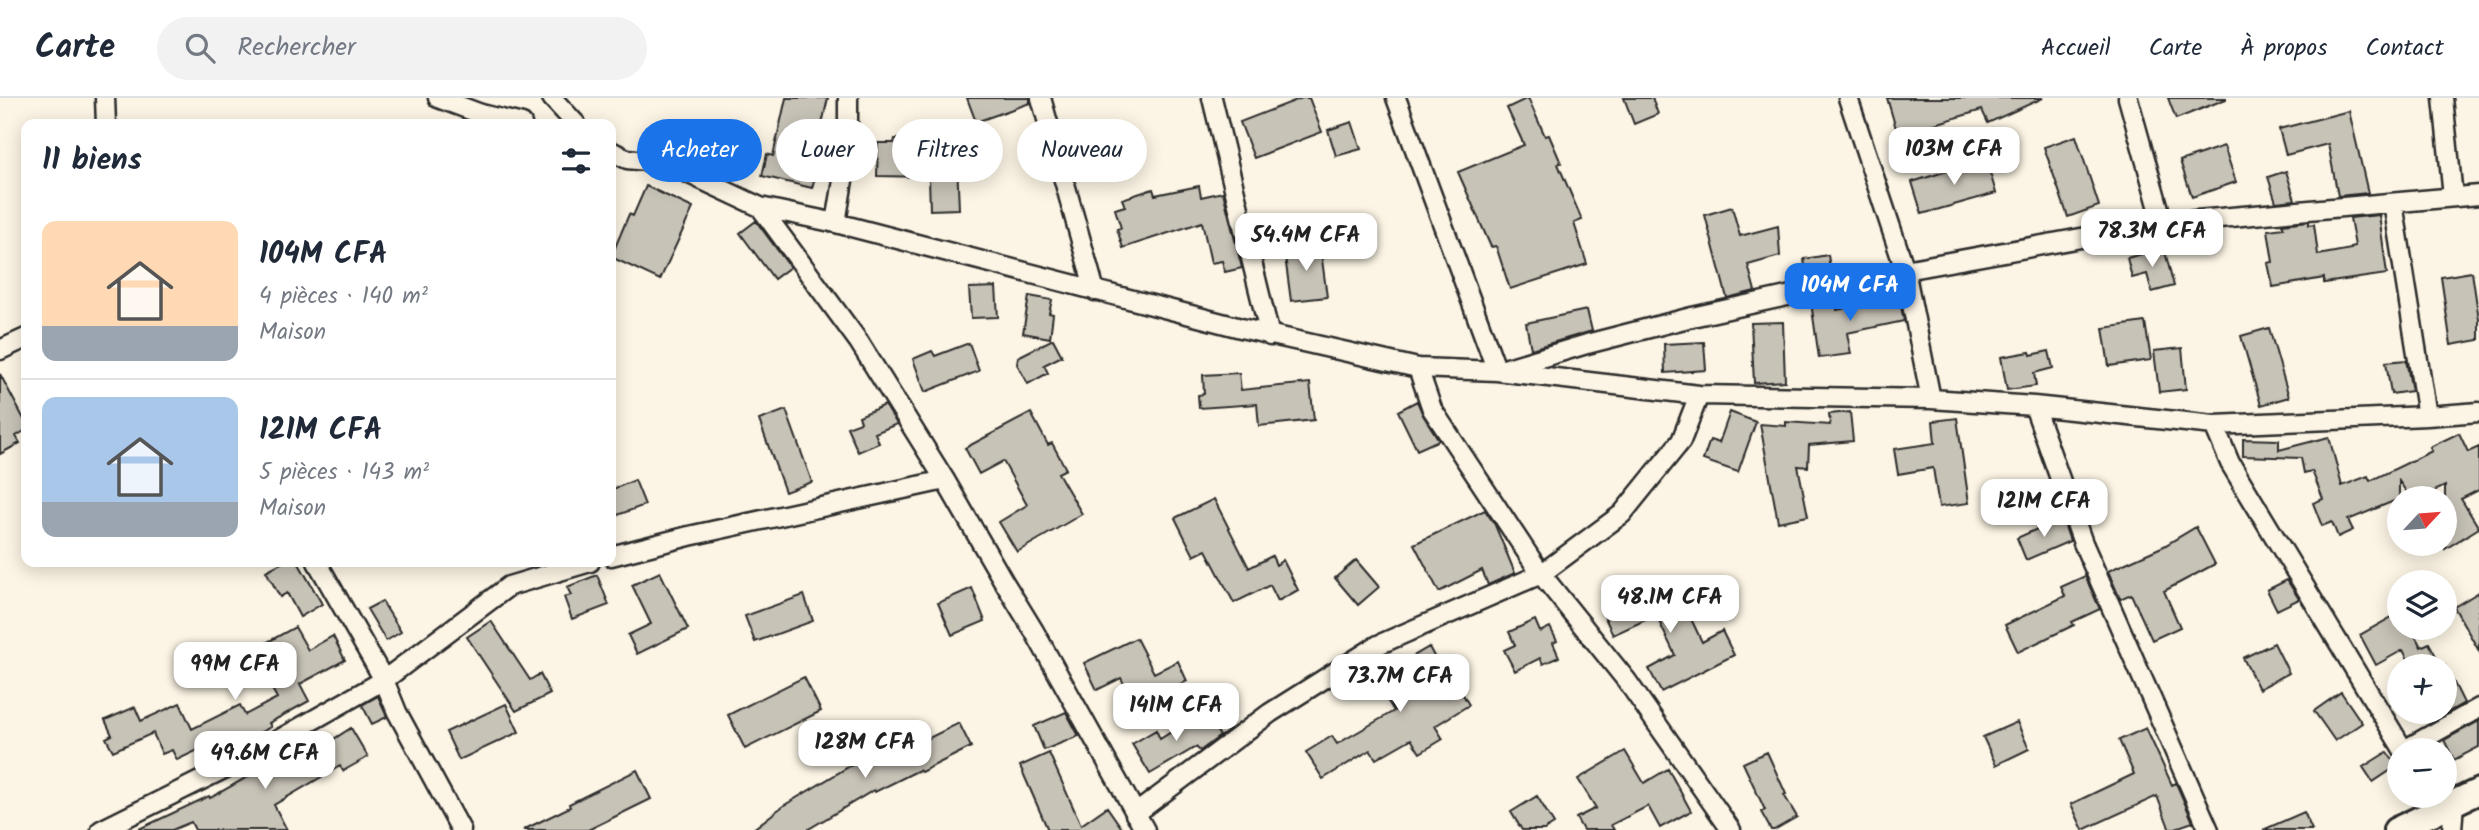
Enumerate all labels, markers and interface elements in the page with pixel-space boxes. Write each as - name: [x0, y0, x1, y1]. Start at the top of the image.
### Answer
- search box: [157, 17, 647, 80]
- text: Carte: [35, 22, 115, 75]
- text: Rechercher: [237, 27, 356, 69]
- icon: search: [181, 29, 219, 67]
- text: Accueil: [2041, 29, 2111, 68]
- text: Carte: [2149, 29, 2202, 68]
- text: À propos: [2240, 29, 2327, 68]
- text: Contact: [2365, 29, 2444, 68]
- chip: Acheter: [637, 119, 762, 182]
- chip: Louer: [776, 119, 878, 182]
- chip: Filtres: [892, 119, 1003, 182]
- chip: Nouveau: [1017, 119, 1147, 182]
- pin: 103M CFA: [1882, 127, 2026, 187]
- text: 103M CFA: [1905, 132, 2003, 168]
- text: 11 biens: [42, 137, 142, 185]
- icon: filters: [557, 142, 595, 180]
- pin: 78.3M CFA: [2072, 209, 2232, 269]
- pin: 54.4M CFA: [1226, 214, 1386, 273]
- text: 78.3M CFA: [2097, 214, 2207, 250]
- text: 54.4M CFA: [1251, 218, 1361, 254]
- text: 104M CFA: [259, 231, 388, 279]
- icon: home: [98, 249, 182, 333]
- pin: 104M CFA: [1778, 264, 1922, 323]
- text: 104M CFA: [1801, 268, 1899, 304]
- text: 4 pièces · 140 m²: [259, 279, 428, 315]
- text: Maison: [259, 315, 326, 351]
- text: 121M CFA: [259, 407, 383, 455]
- icon: home: [98, 425, 182, 509]
- text: 5 pièces · 143 m²: [259, 455, 429, 491]
- pin: 121M CFA: [1972, 480, 2116, 539]
- text: 121M CFA: [1997, 484, 2091, 520]
- north arrow: [2387, 486, 2457, 556]
- map controls: [2387, 486, 2457, 808]
- text: Maison: [259, 491, 326, 527]
- button: layers: [2387, 570, 2457, 640]
- pin: 48.1M CFA: [1590, 575, 1750, 635]
- text: 48.1M CFA: [1617, 580, 1723, 616]
- pin: 99M CFA: [170, 642, 300, 702]
- text: 99M CFA: [190, 647, 280, 683]
- pin: 73.7M CFA: [1320, 654, 1480, 714]
- button: +: [2387, 654, 2457, 724]
- text: 73.7M CFA: [1346, 659, 1454, 695]
- pin: 141M CFA: [1104, 684, 1248, 743]
- text: 141M CFA: [1129, 688, 1223, 724]
- pin: 128M CFA: [793, 720, 937, 780]
- text: 128M CFA: [814, 725, 916, 761]
- pin: 49.6M CFA: [185, 732, 345, 791]
- text: 49.6M CFA: [210, 736, 320, 772]
- button: −: [2387, 738, 2457, 808]

